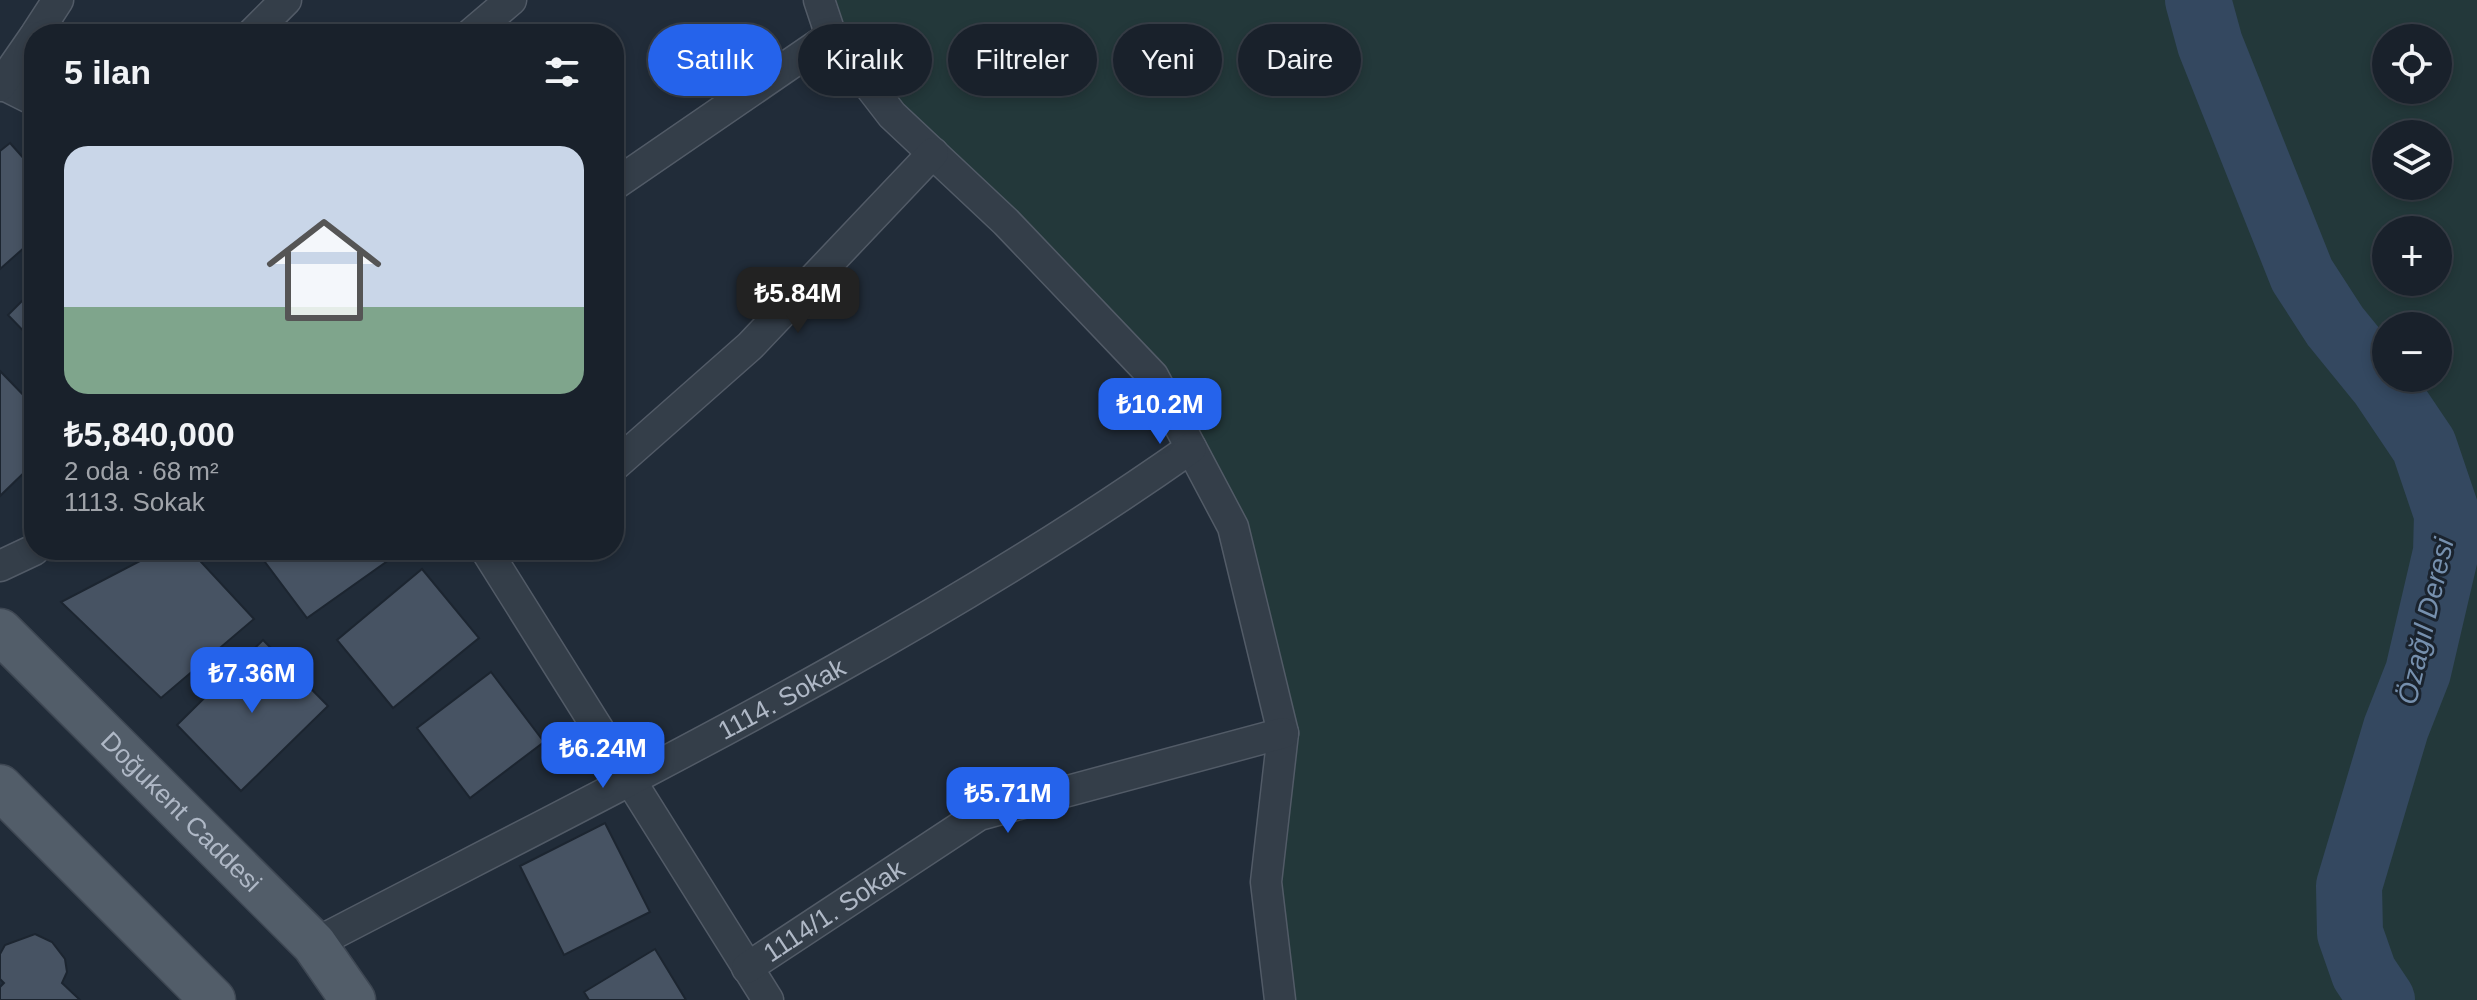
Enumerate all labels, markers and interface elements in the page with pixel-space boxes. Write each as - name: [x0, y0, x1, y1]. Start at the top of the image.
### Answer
- chip: Satılık: [648, 24, 782, 96]
- chip: Kiralık: [798, 24, 932, 96]
- chip: Filtreler: [948, 24, 1097, 96]
- chip: Yeni: [1113, 24, 1222, 96]
- chip: Daire: [1238, 24, 1361, 96]
- map controls: [2372, 24, 2452, 392]
- button: locate: [2372, 24, 2452, 104]
- icon: filters: [540, 50, 584, 94]
- text: 5 ilan: [64, 53, 151, 91]
- button: layers: [2372, 120, 2452, 200]
- icon: home: [252, 198, 396, 342]
- button: +: [2372, 216, 2452, 296]
- pin: ₺5.84M: [733, 267, 863, 335]
- text: ₺5.84M: [754, 278, 842, 308]
- button: −: [2372, 312, 2452, 392]
- pin: ₺10.2M: [1095, 378, 1225, 446]
- text: ₺10.2M: [1116, 389, 1204, 419]
- text: ₺5,840,000: [64, 415, 235, 453]
- text: 2 oda · 68 m²: [64, 456, 219, 486]
- text: 1113. Sokak: [64, 487, 205, 517]
- water label: Özağıl Deresi: [2391, 534, 2460, 707]
- pin: ₺7.36M: [187, 647, 317, 715]
- street label: 1114. Sokak: [713, 651, 852, 746]
- text: ₺7.36M: [208, 658, 296, 688]
- pin: ₺6.24M: [538, 722, 668, 790]
- street label: Doğukent Caddesi: [95, 726, 268, 898]
- text: ₺6.24M: [559, 733, 647, 763]
- pin: ₺5.71M: [943, 767, 1073, 835]
- text: ₺5.71M: [964, 778, 1052, 808]
- street label: 1114/1. Sokak: [758, 853, 911, 968]

